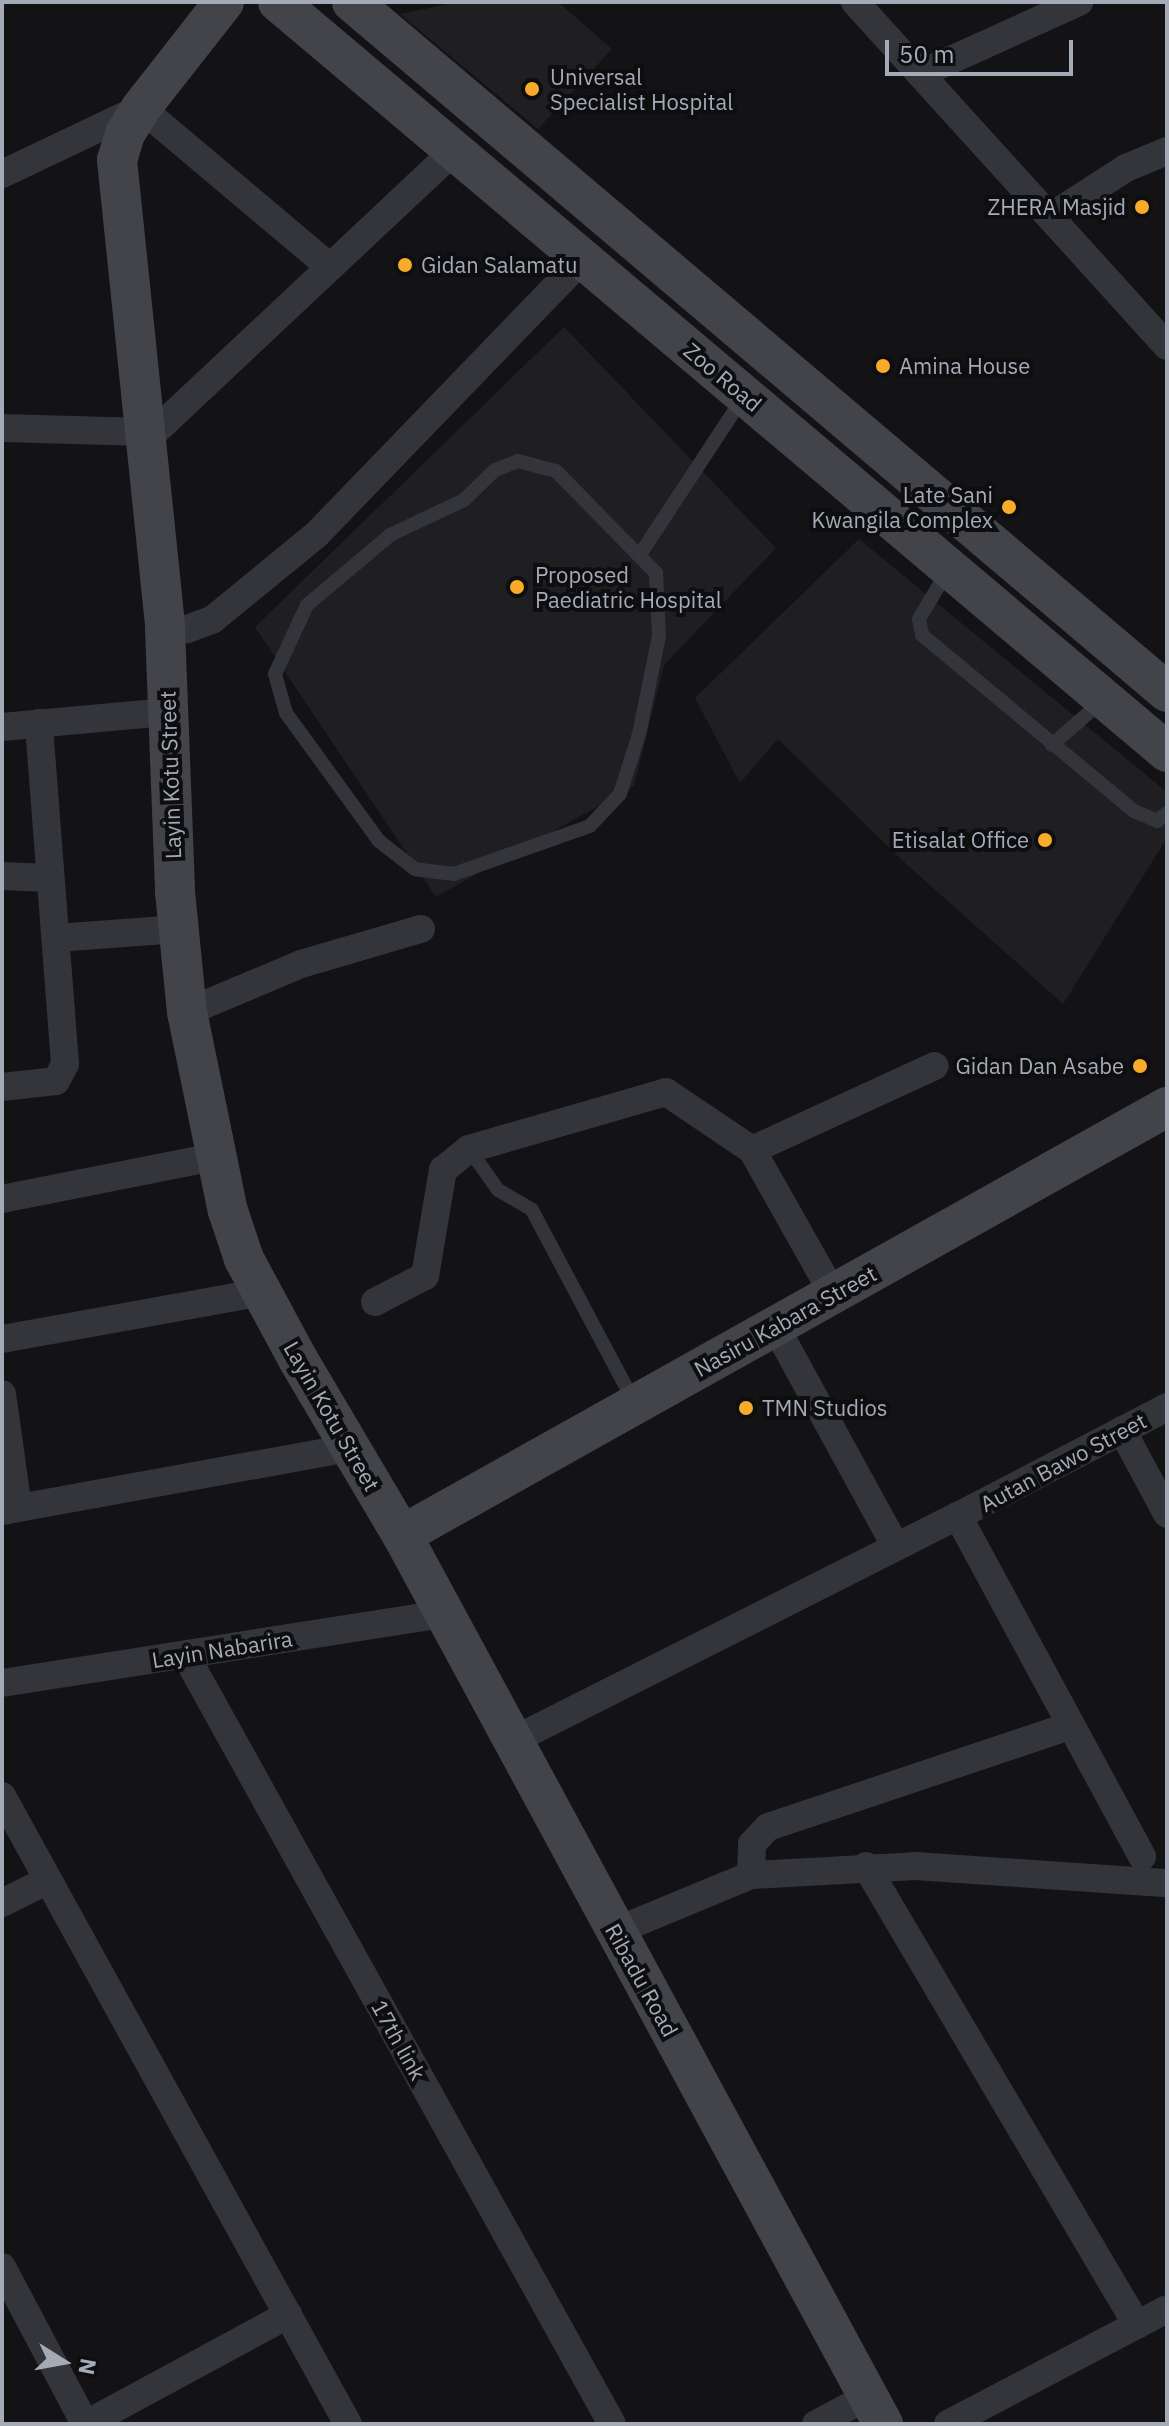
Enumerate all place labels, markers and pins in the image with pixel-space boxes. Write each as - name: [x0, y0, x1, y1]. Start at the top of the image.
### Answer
- place label: Universal Specialist Hospital: [550, 63, 733, 114]
- marker: Universal Specialist Hospital: [521, 78, 543, 100]
- place label: ZHERA Masjid: [987, 194, 1126, 220]
- marker: ZHERA Masjid: [1133, 198, 1151, 216]
- place label: Gidan Salamatu: [421, 252, 577, 278]
- marker: Gidan Salamatu: [396, 256, 414, 274]
- place label: Amina House: [899, 353, 1030, 379]
- marker: Amina House: [874, 357, 892, 375]
- place label: Late Sani Kwangila Complex: [811, 481, 993, 532]
- marker: Late Sani Kwangila Complex: [1000, 498, 1018, 516]
- place label: Proposed Paediatric Hospital: [535, 561, 722, 612]
- marker: Proposed Paediatric Hospital: [506, 576, 528, 598]
- place label: Etisalat Office: [892, 827, 1029, 853]
- marker: Etisalat Office: [1036, 831, 1054, 849]
- place label: Gidan Dan Asabe: [955, 1053, 1124, 1079]
- marker: Gidan Dan Asabe: [1131, 1057, 1149, 1075]
- place label: TMN Studios: [762, 1395, 887, 1421]
- marker: TMN Studios: [737, 1399, 755, 1417]

